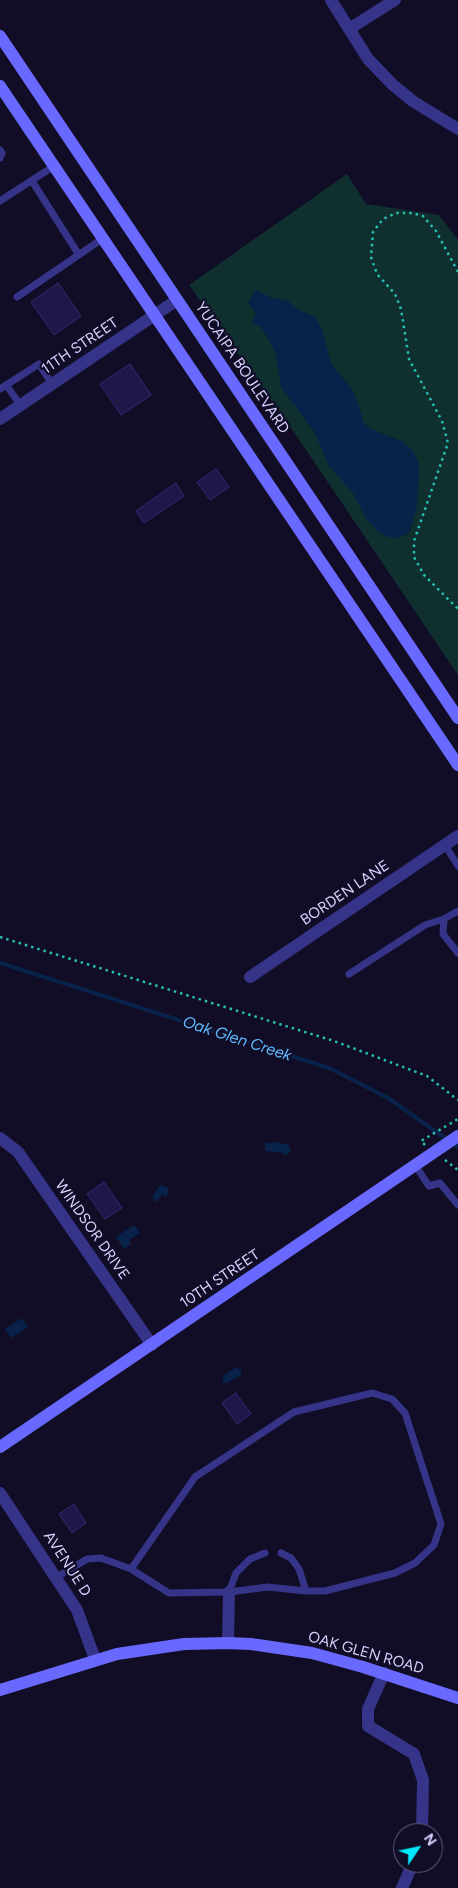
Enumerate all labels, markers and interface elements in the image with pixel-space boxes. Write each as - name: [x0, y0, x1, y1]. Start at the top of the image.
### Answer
- street label: YUCAIPA BOULEVARD: [191, 299, 293, 437]
- street label: 11TH STREET: [38, 314, 122, 378]
- street label: BORDEN LANE: [297, 857, 393, 929]
- water label: Oak Glen Creek: [180, 1012, 294, 1066]
- street label: WINDSOR DRIVE: [51, 1177, 133, 1283]
- street label: 10TH STREET: [177, 1246, 263, 1312]
- street label: AVENUE D: [39, 1528, 95, 1600]
- street label: OAK GLEN ROAD: [306, 1628, 426, 1678]
- north arrow: [393, 1823, 443, 1873]
- text: N: [420, 1831, 440, 1849]

